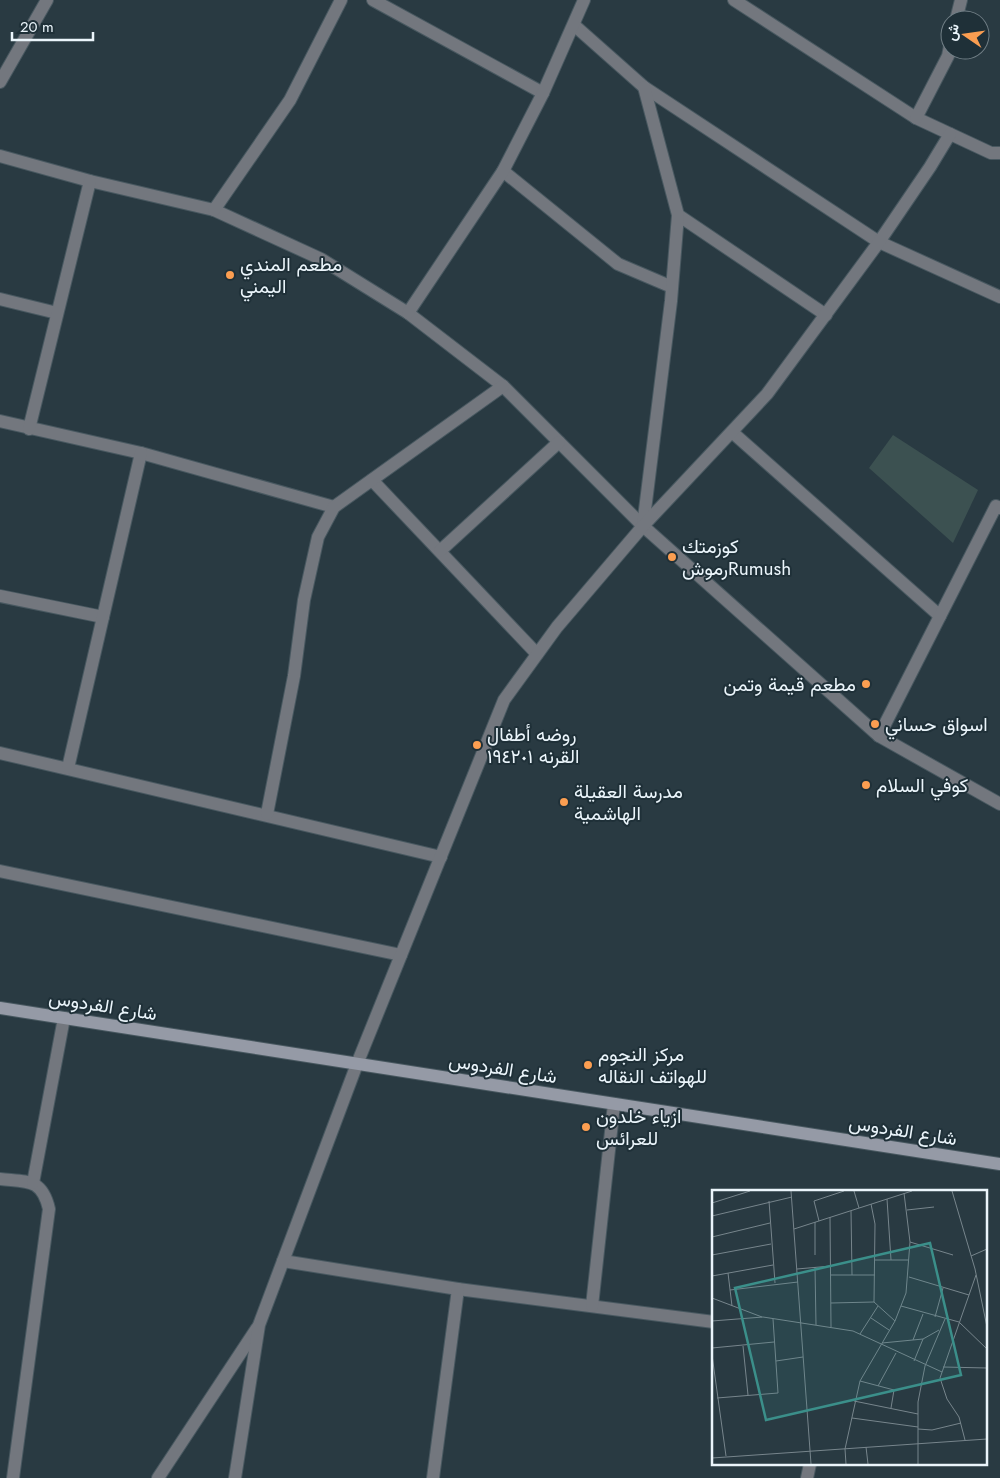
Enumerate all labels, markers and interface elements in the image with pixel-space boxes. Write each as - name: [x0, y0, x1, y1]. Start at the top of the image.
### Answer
- scale bar: [12, 10, 94, 42]
- north arrow: [940, 10, 990, 60]
- text: 20 m: [20, 16, 54, 38]
- text: ش: [941, 21, 964, 43]
- place label: مطعم المندي اليمني: [240, 251, 342, 302]
- marker: مطعم المندي اليمني: [224, 269, 236, 281]
- place label: كوزمتك رموشRumush: [682, 533, 791, 582]
- marker: كوزمتك رموشRumush: [666, 551, 678, 563]
- place label: مطعم قيمة وتمن: [724, 671, 856, 698]
- marker: مطعم قيمة وتمن: [860, 678, 872, 690]
- place label: اسواق حساني: [885, 711, 988, 740]
- marker: اسواق حساني: [869, 718, 881, 730]
- place label: روضه أطفال القرنه ١٩٤٢٠١: [487, 721, 579, 770]
- marker: روضه أطفال القرنه ١٩٤٢٠١: [471, 739, 483, 751]
- place label: كوفي السلام: [876, 772, 968, 801]
- place label: مدرسة العقيلة الهاشمية: [574, 778, 683, 827]
- marker: كوفي السلام: [860, 779, 872, 791]
- marker: مدرسة العقيلة الهاشمية: [558, 796, 570, 808]
- street label: شارع الفردوس: [47, 984, 159, 1027]
- place label: مركز النجوم للهواتف النقاله: [598, 1041, 707, 1090]
- street label: شارع الفردوس: [447, 1047, 559, 1090]
- marker: مركز النجوم للهواتف النقاله: [582, 1059, 594, 1071]
- place label: ازياء خلدون للعرائس: [596, 1103, 681, 1152]
- street label: شارع الفردوس: [847, 1109, 959, 1152]
- marker: ازياء خلدون للعرائس: [580, 1121, 592, 1133]
- inset map: [712, 1190, 988, 1466]

